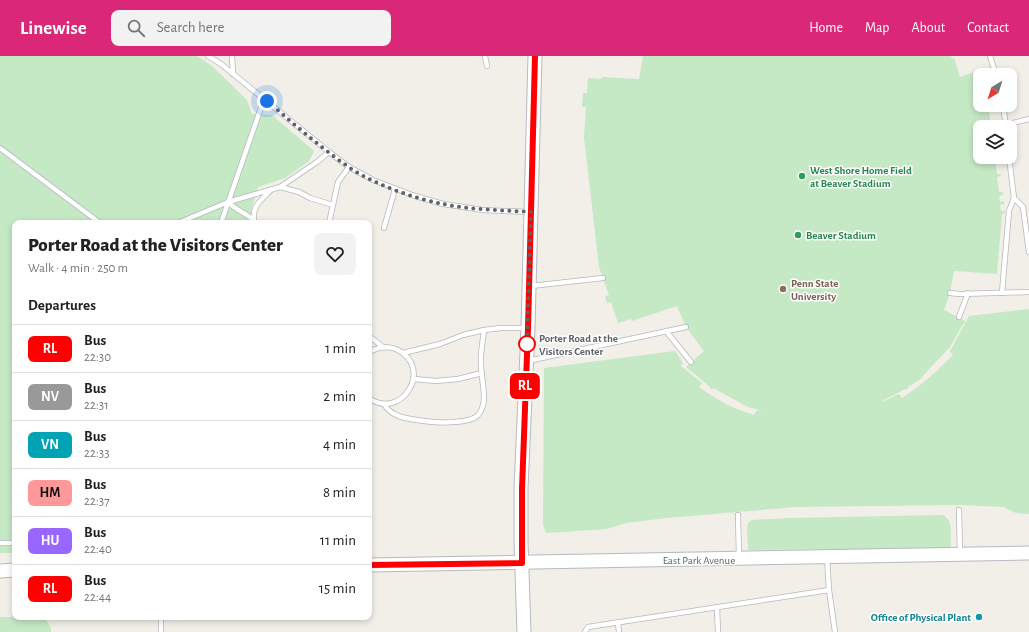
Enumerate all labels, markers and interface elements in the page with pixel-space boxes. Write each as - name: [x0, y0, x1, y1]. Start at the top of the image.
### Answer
- search box: [111, 10, 391, 46]
- icon: search: [125, 17, 147, 39]
- text: Linewise: [20, 19, 87, 38]
- text: Search here: [157, 20, 225, 35]
- text: Home: [809, 21, 843, 35]
- text: Map: [865, 21, 889, 35]
- text: About: [911, 21, 945, 35]
- text: Contact: [967, 21, 1009, 35]
- north arrow: [973, 68, 1017, 112]
- map controls: [973, 68, 1017, 164]
- your location: [257, 91, 277, 111]
- button: layers: [973, 120, 1017, 164]
- place label: West Shore Home Field at Beaver Stadium: [810, 165, 912, 189]
- marker: West Shore Home Field at Beaver Stadium: [797, 171, 807, 181]
- marker: Beaver Stadium: [793, 230, 803, 240]
- place label: Beaver Stadium: [806, 230, 876, 241]
- button: heart: [314, 233, 356, 275]
- text: Porter Road at the Visitors Center: [28, 236, 283, 255]
- text: Walk · 4 min · 250 m: [28, 262, 128, 275]
- place label: Penn State University: [791, 278, 839, 302]
- marker: Penn State University: [778, 284, 788, 294]
- text: Departures: [28, 298, 96, 313]
- text: Bus: [84, 333, 106, 348]
- place label: Porter Road at the Visitors Center: [539, 333, 618, 357]
- marker: Porter Road at the Visitors Center: [518, 335, 536, 353]
- text: 1 min: [325, 341, 356, 356]
- text: RL: [43, 342, 57, 356]
- text: 22:30: [84, 351, 111, 364]
- line badge: RL: [507, 373, 543, 399]
- text: RL: [518, 379, 532, 393]
- text: Bus: [84, 381, 106, 396]
- text: 2 min: [323, 389, 356, 404]
- text: NV: [41, 390, 59, 404]
- text: 22:31: [84, 399, 109, 412]
- text: Bus: [84, 429, 106, 444]
- text: 4 min: [323, 437, 356, 452]
- text: VN: [41, 438, 59, 452]
- text: 22:33: [84, 447, 110, 460]
- text: Bus: [84, 477, 106, 492]
- text: 8 min: [323, 485, 356, 500]
- text: HM: [40, 486, 60, 500]
- text: 22:37: [84, 495, 110, 508]
- text: Bus: [84, 525, 106, 540]
- text: 11 min: [320, 533, 356, 548]
- text: HU: [41, 534, 59, 548]
- text: 22:40: [84, 543, 112, 556]
- street label: East Park Avenue: [663, 555, 735, 566]
- text: Bus: [84, 573, 106, 588]
- text: 15 min: [319, 581, 356, 596]
- text: RL: [43, 582, 57, 596]
- text: 22:44: [84, 591, 111, 604]
- place label: Office of Physical Plant: [871, 612, 971, 623]
- marker: Office of Physical Plant: [974, 612, 984, 622]

